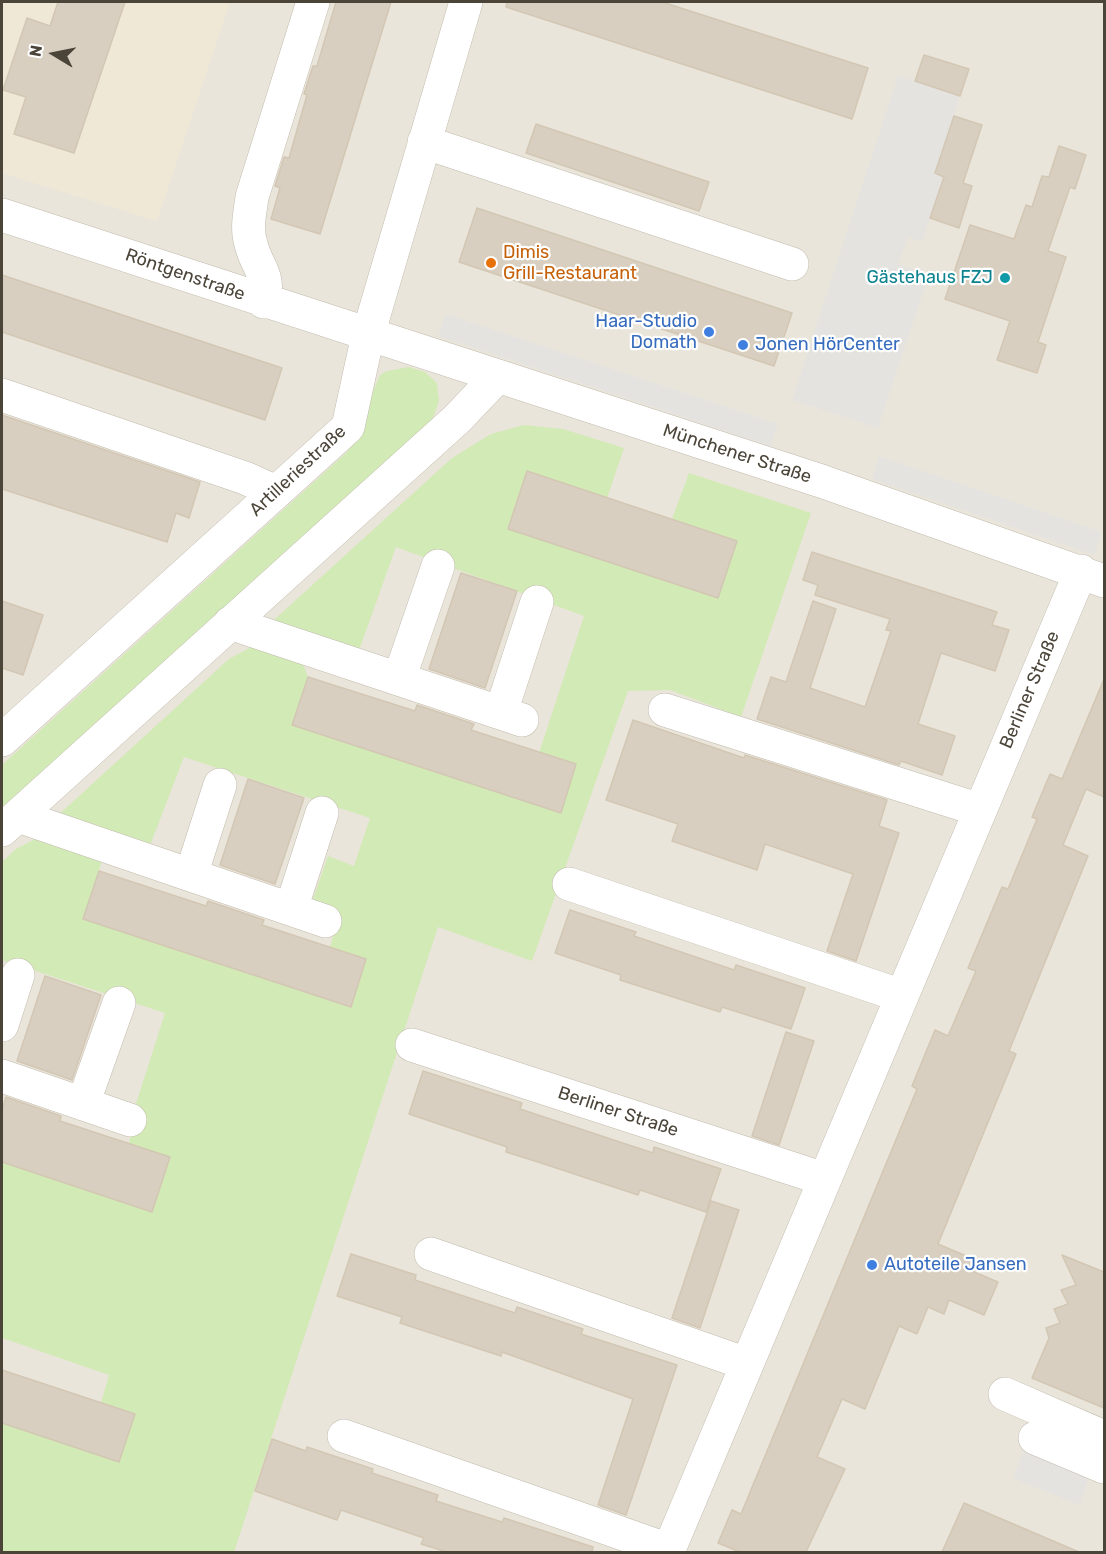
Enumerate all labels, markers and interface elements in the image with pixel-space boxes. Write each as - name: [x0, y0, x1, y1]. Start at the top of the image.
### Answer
- north arrow: [24, 24, 84, 84]
- text: N: [25, 43, 46, 58]
- place label: Dimis Grill-Restaurant: [503, 242, 637, 284]
- street label: Röntgenstraße: [122, 244, 248, 306]
- marker: Dimis Grill-Restaurant: [484, 256, 498, 270]
- place label: Gästehaus FZJ: [866, 267, 993, 289]
- marker: Gästehaus FZJ: [998, 271, 1012, 285]
- place label: Haar-Studio Domath: [595, 311, 697, 354]
- marker: Haar-Studio Domath: [702, 325, 716, 339]
- place label: Jonen HörCenter: [755, 334, 900, 356]
- marker: Jonen HörCenter: [736, 338, 750, 352]
- street label: Münchener Straße: [660, 420, 814, 488]
- street label: Artilleriestraße: [245, 421, 351, 521]
- street label: Berliner Straße: [996, 628, 1064, 752]
- street label: Berliner Straße: [555, 1082, 681, 1142]
- place label: Autoteile Jansen: [884, 1254, 1027, 1276]
- marker: Autoteile Jansen: [865, 1258, 879, 1272]

